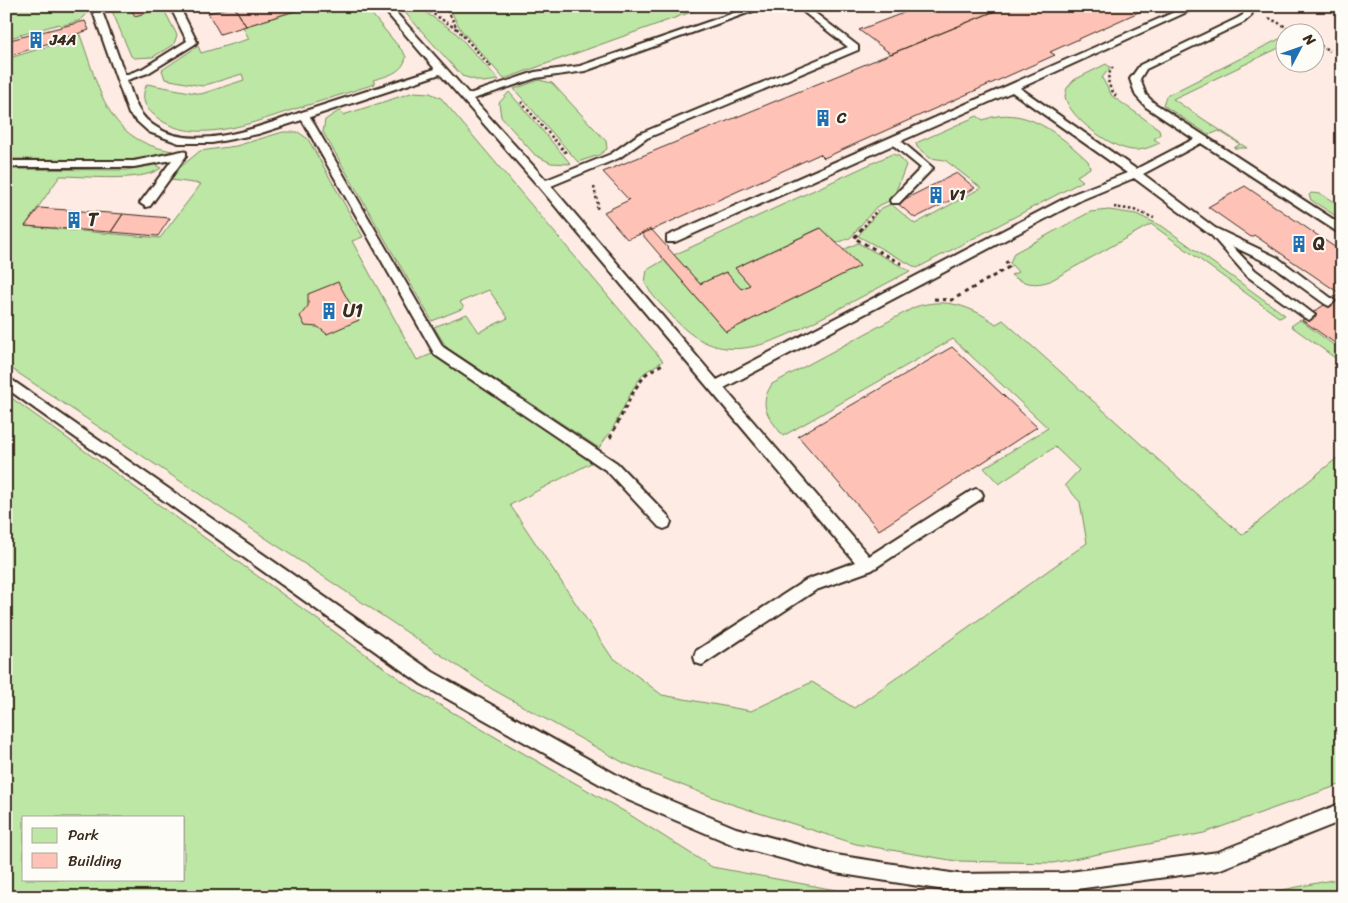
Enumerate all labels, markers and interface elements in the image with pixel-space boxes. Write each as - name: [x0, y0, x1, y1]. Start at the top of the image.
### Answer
- north arrow: [1276, 22, 1326, 72]
- place label: J4A: [49, 27, 76, 53]
- text: N: [1296, 27, 1322, 52]
- building icon: J4A: [26, 30, 46, 50]
- place label: C: [836, 105, 847, 131]
- building icon: C: [813, 108, 833, 128]
- place label: V1: [950, 182, 966, 208]
- building icon: V1: [926, 185, 946, 205]
- place label: T: [88, 204, 100, 236]
- building icon: T: [64, 210, 84, 230]
- place label: Q: [1313, 228, 1325, 260]
- building icon: Q: [1289, 234, 1309, 254]
- place label: U1: [343, 295, 363, 327]
- building icon: U1: [319, 301, 339, 321]
- legend: [22, 816, 185, 880]
- text: Park: [68, 822, 99, 848]
- text: Building: [68, 848, 122, 874]

